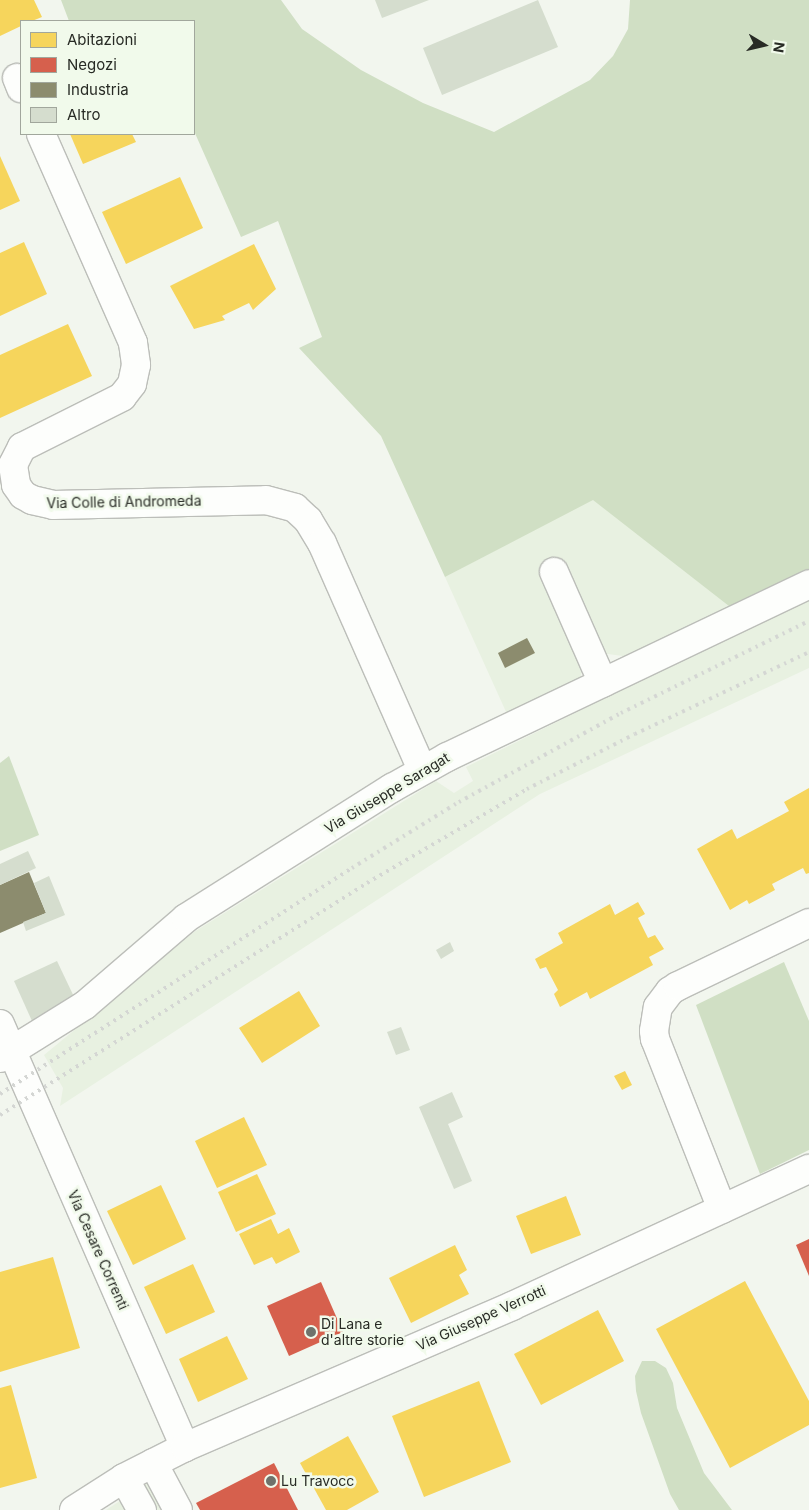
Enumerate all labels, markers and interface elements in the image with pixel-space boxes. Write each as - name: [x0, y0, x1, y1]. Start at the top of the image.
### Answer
- legend: [20, 20, 195, 135]
- north arrow: [739, 20, 789, 70]
- text: Abitazioni: [67, 30, 137, 49]
- text: N: [770, 41, 789, 54]
- text: Negozi: [67, 55, 117, 74]
- text: Industria: [67, 80, 129, 99]
- text: Altro: [67, 105, 101, 124]
- street label: Via Colle di Andromeda: [46, 492, 202, 512]
- street label: Via Giuseppe Saragat: [321, 749, 453, 837]
- street label: Via Cesare Correnti: [64, 1188, 132, 1312]
- street label: Via Giuseppe Verrotti: [414, 1282, 548, 1354]
- place label: Di Lana e d'altre storie: [321, 1316, 404, 1348]
- marker: Di Lana e d'altre storie: [305, 1326, 317, 1338]
- place label: Lu Travocc: [281, 1473, 354, 1489]
- marker: Lu Travocc: [265, 1475, 277, 1487]

